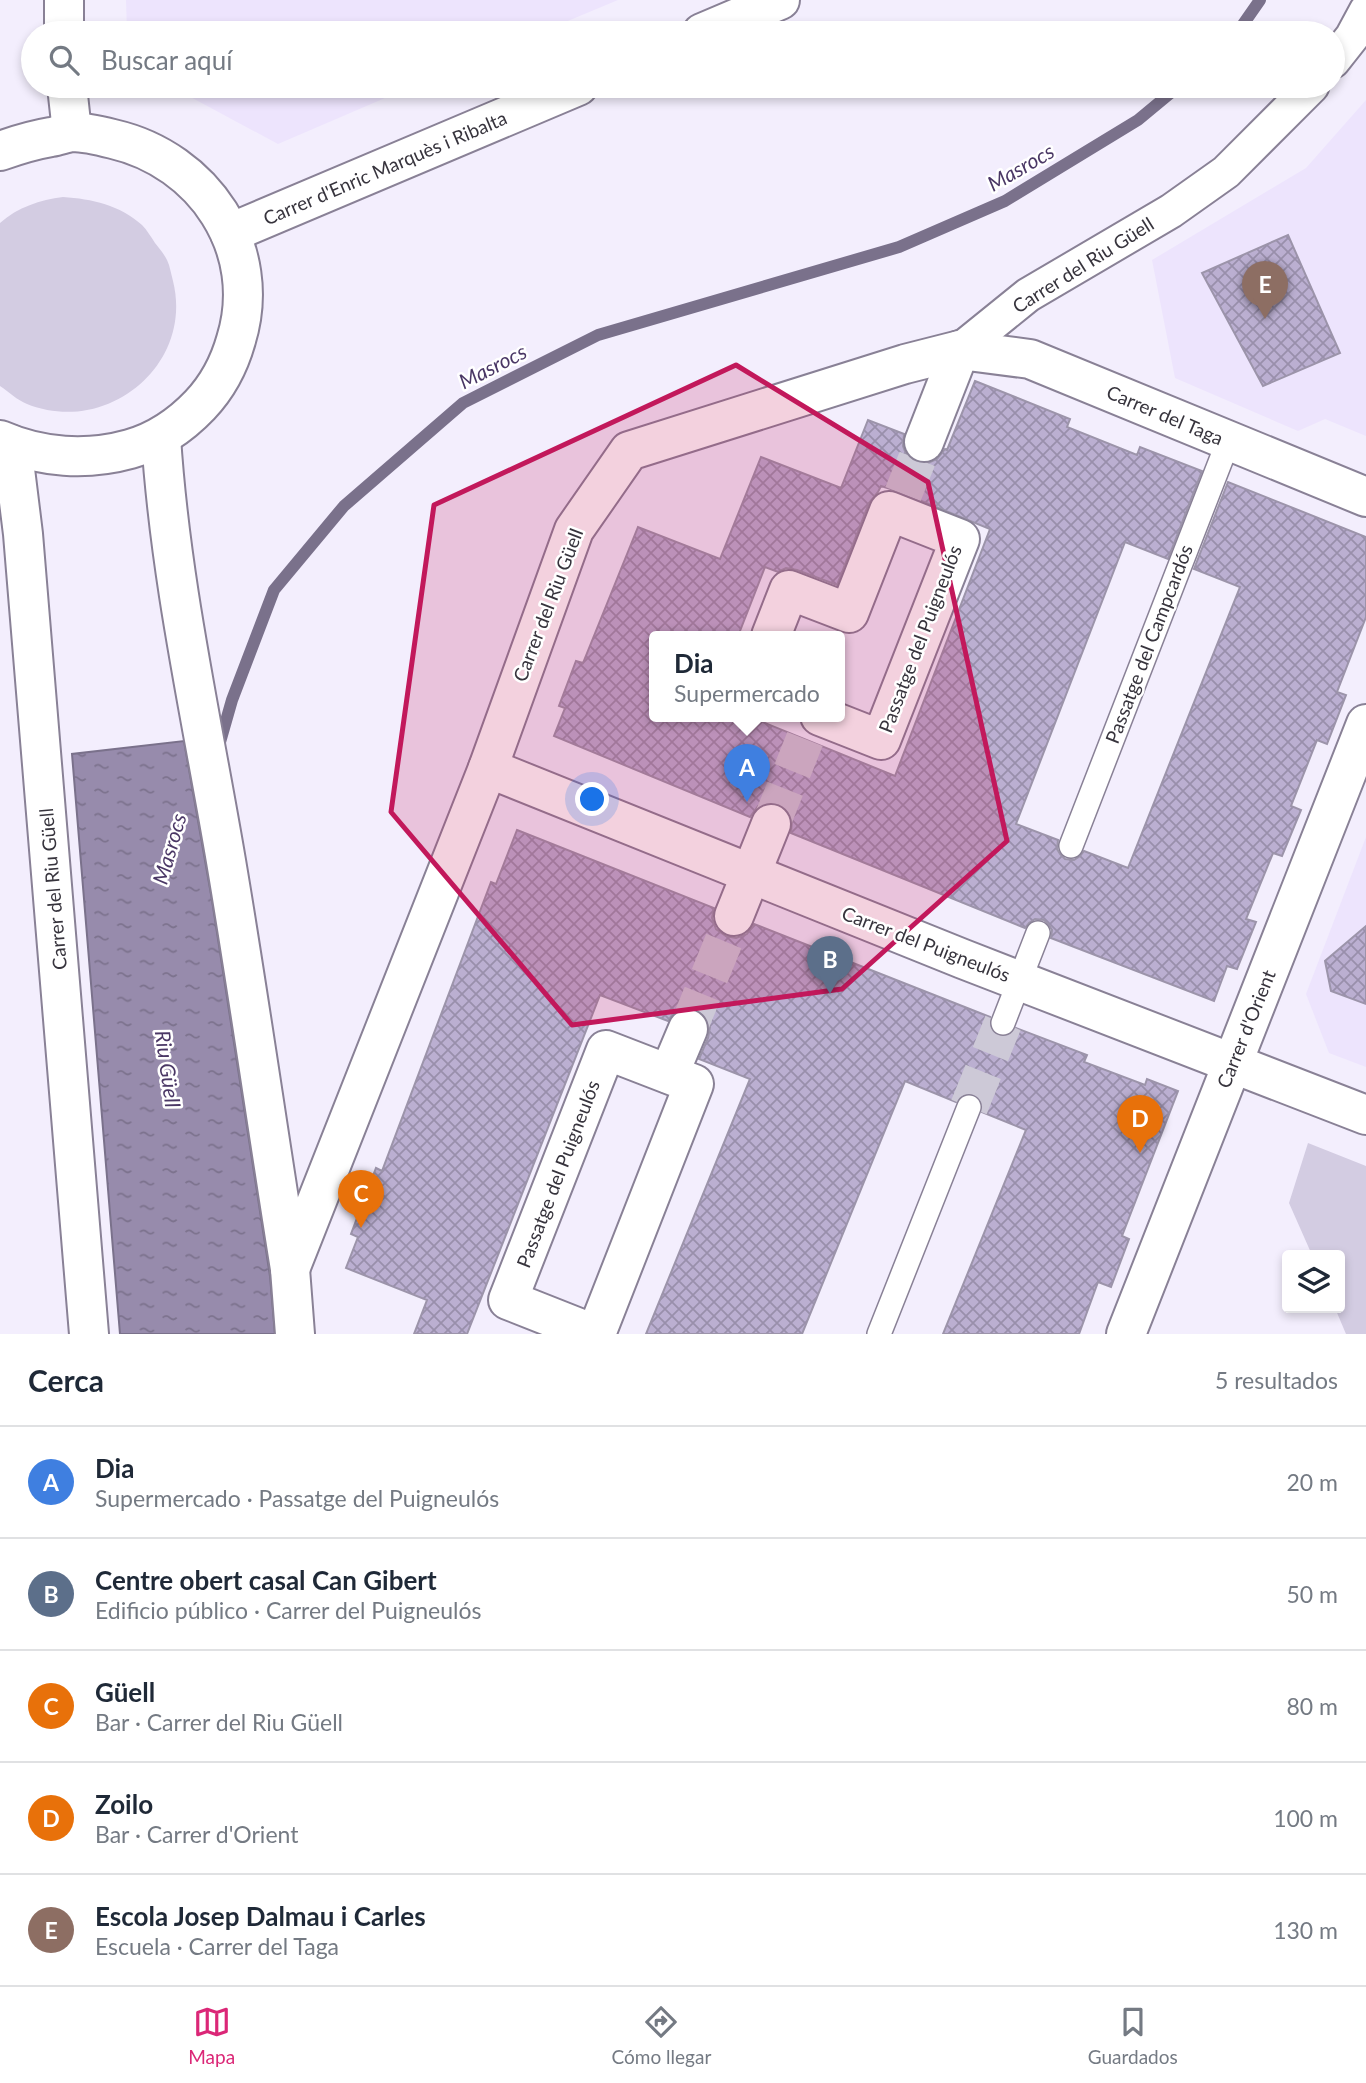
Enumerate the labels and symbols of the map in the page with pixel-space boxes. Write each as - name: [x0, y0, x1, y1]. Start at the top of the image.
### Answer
- street label: Carrer d'Enric Marquès i Ribalta: [259, 106, 510, 229]
- water label: Masrocs: [983, 138, 1058, 196]
- street label: Carrer del Riu Güell: [1008, 212, 1158, 317]
- pin: E: [1242, 261, 1288, 319]
- water label: Masrocs: [454, 338, 530, 393]
- street label: Carrer del Taga: [1104, 380, 1227, 449]
- street label: Carrer del Riu Güell: [508, 525, 587, 685]
- street label: Passatge del Campcardós: [1100, 541, 1197, 746]
- street label: Passatge del Puigneulós: [873, 542, 966, 736]
- pin: A: [724, 744, 770, 802]
- your location: [575, 782, 609, 816]
- street label: Carrer del Riu Güell: [34, 807, 71, 971]
- water label: Masrocs: [147, 810, 191, 887]
- street label: Carrer del Puigneulós: [839, 901, 1013, 986]
- pin: B: [807, 936, 853, 994]
- street label: Carrer d'Orient: [1211, 966, 1280, 1091]
- water label: Riu Güell: [151, 1029, 186, 1109]
- street label: Passatge del Puigneulós: [511, 1077, 604, 1271]
- pin: D: [1117, 1095, 1163, 1153]
- pin: C: [338, 1170, 384, 1228]

